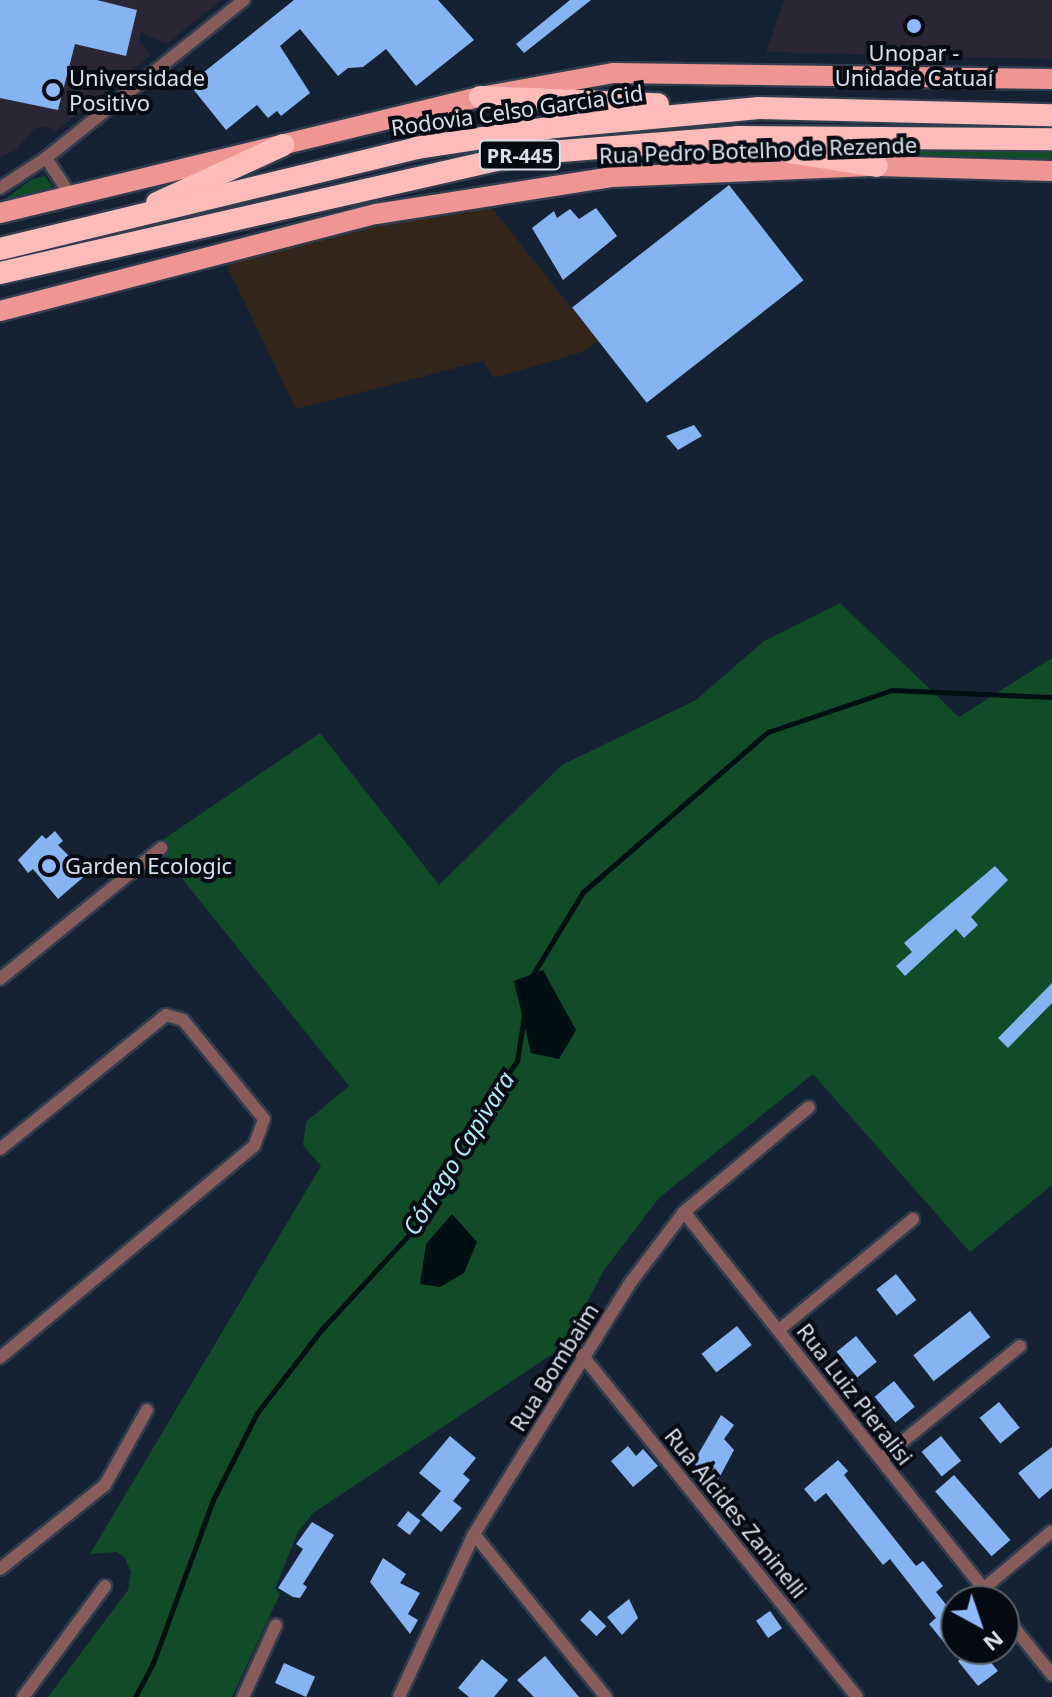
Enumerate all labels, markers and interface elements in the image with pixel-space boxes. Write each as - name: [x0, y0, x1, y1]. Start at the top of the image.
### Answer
- marker: Unopar - Unidade Catuaí: [905, 17, 923, 35]
- place label: Unopar - Unidade Catuaí: [835, 39, 993, 90]
- place label: Universidade Positivo: [69, 64, 205, 116]
- street label: Rodovia Celso Garcia Cid: [389, 79, 645, 141]
- marker: Universidade Positivo: [44, 81, 62, 99]
- street label: Rua Pedro Botelho de Rezende: [598, 131, 918, 169]
- road number: PR-445: [478, 139, 562, 171]
- place label: Garden Ecologic: [65, 853, 232, 879]
- marker: Garden Ecologic: [40, 857, 58, 875]
- water label: Córrego Capivara: [396, 1066, 520, 1240]
- street label: Rua Bombaim: [504, 1298, 604, 1436]
- street label: Rua Luiz Pieralisi: [792, 1318, 918, 1470]
- street label: Rua Alcides Zaninelli: [659, 1423, 813, 1603]
- north arrow: [940, 1585, 1020, 1665]
- text: N: [978, 1625, 1011, 1659]

